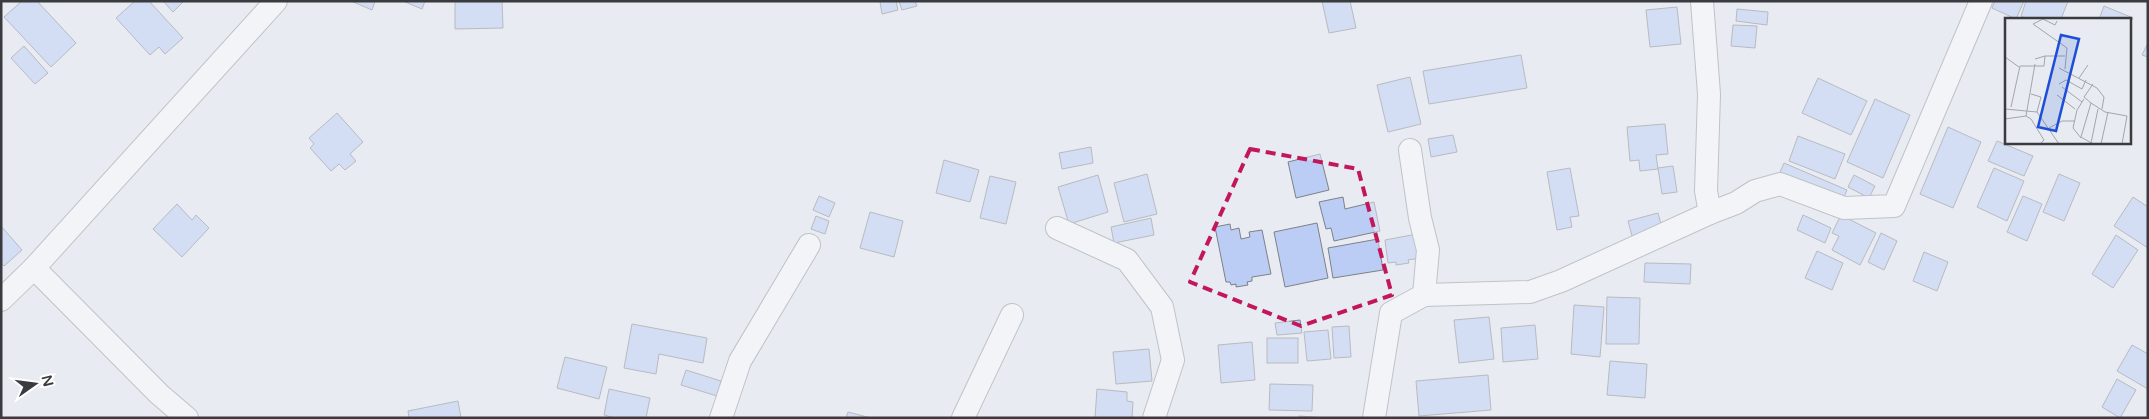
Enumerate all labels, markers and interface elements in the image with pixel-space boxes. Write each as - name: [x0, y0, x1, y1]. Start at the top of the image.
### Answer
- inset map: [2005, 18, 2132, 144]
- north arrow: [10, 359, 60, 409]
- text: N: [38, 373, 57, 388]

